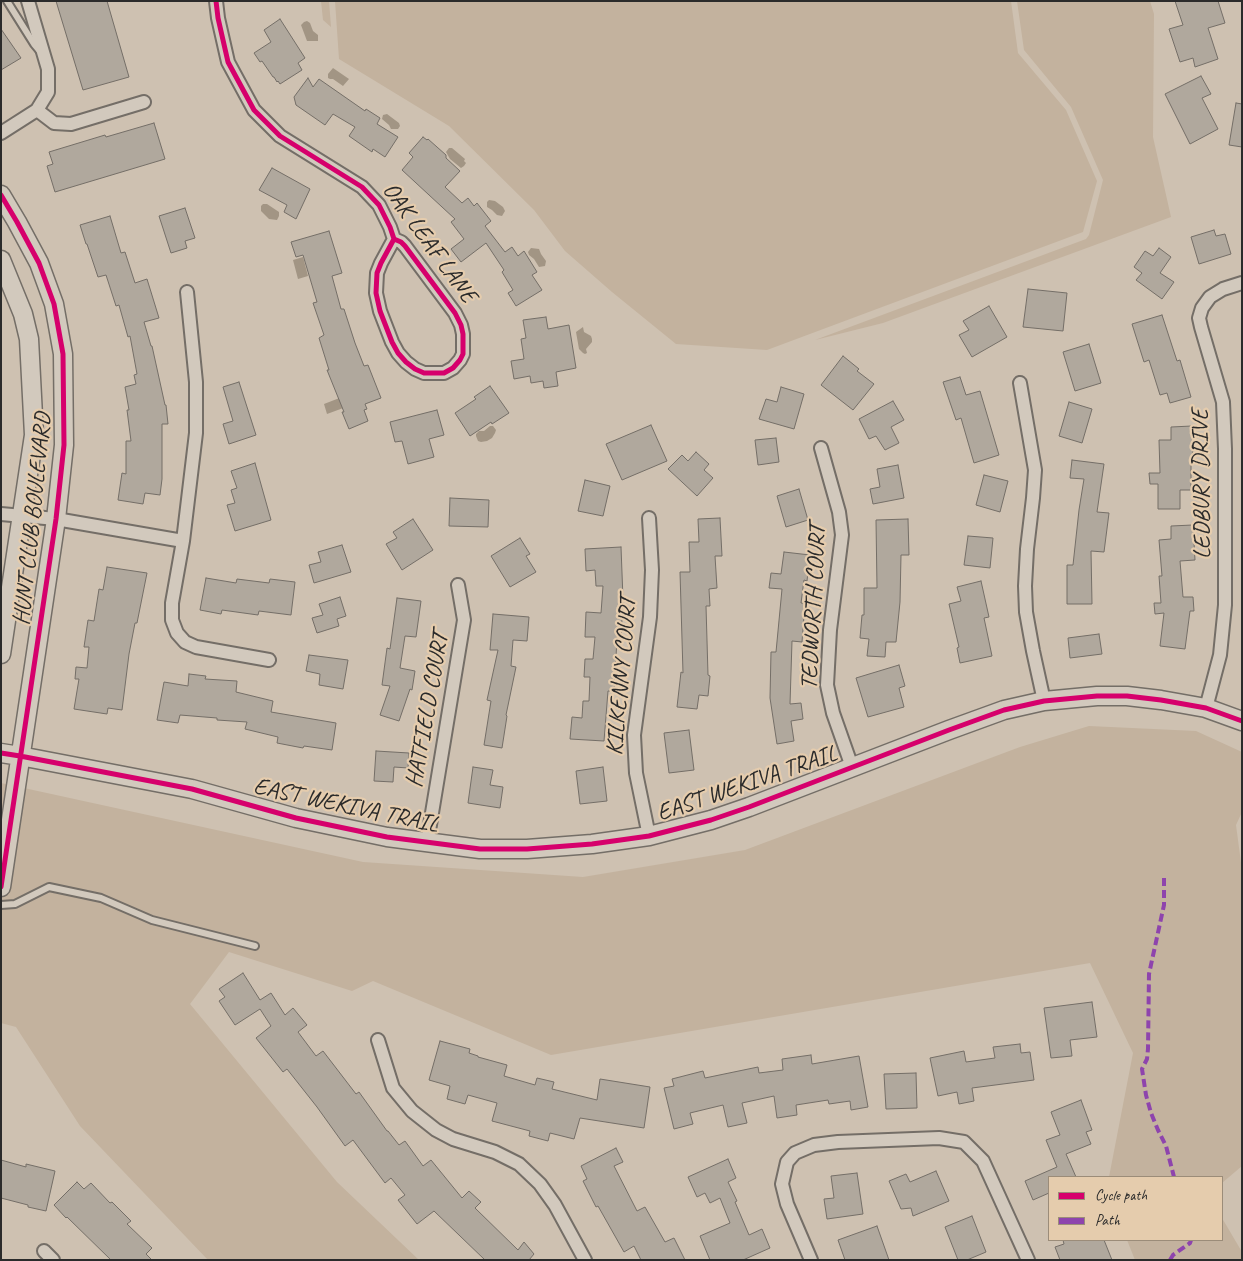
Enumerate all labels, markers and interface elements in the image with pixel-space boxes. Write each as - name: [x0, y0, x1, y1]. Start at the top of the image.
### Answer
- street label: OAK LEAF LANE: [376, 177, 482, 309]
- street label: LEDBURY DRIVE: [1186, 409, 1218, 559]
- street label: HUNT CLUB BOULEVARD: [8, 411, 58, 627]
- street label: TEDWORTH COURT: [795, 524, 833, 690]
- street label: KILKENNY COURT: [601, 595, 643, 757]
- street label: HATFIELD COURT: [400, 630, 456, 790]
- street label: EAST WEKIVA TRAIL: [653, 740, 841, 828]
- street label: EAST WEKIVA TRAIL: [251, 772, 441, 840]
- legend: [1048, 1176, 1223, 1241]
- text: Cycle path: [1095, 1186, 1147, 1205]
- text: Path: [1095, 1211, 1120, 1230]

